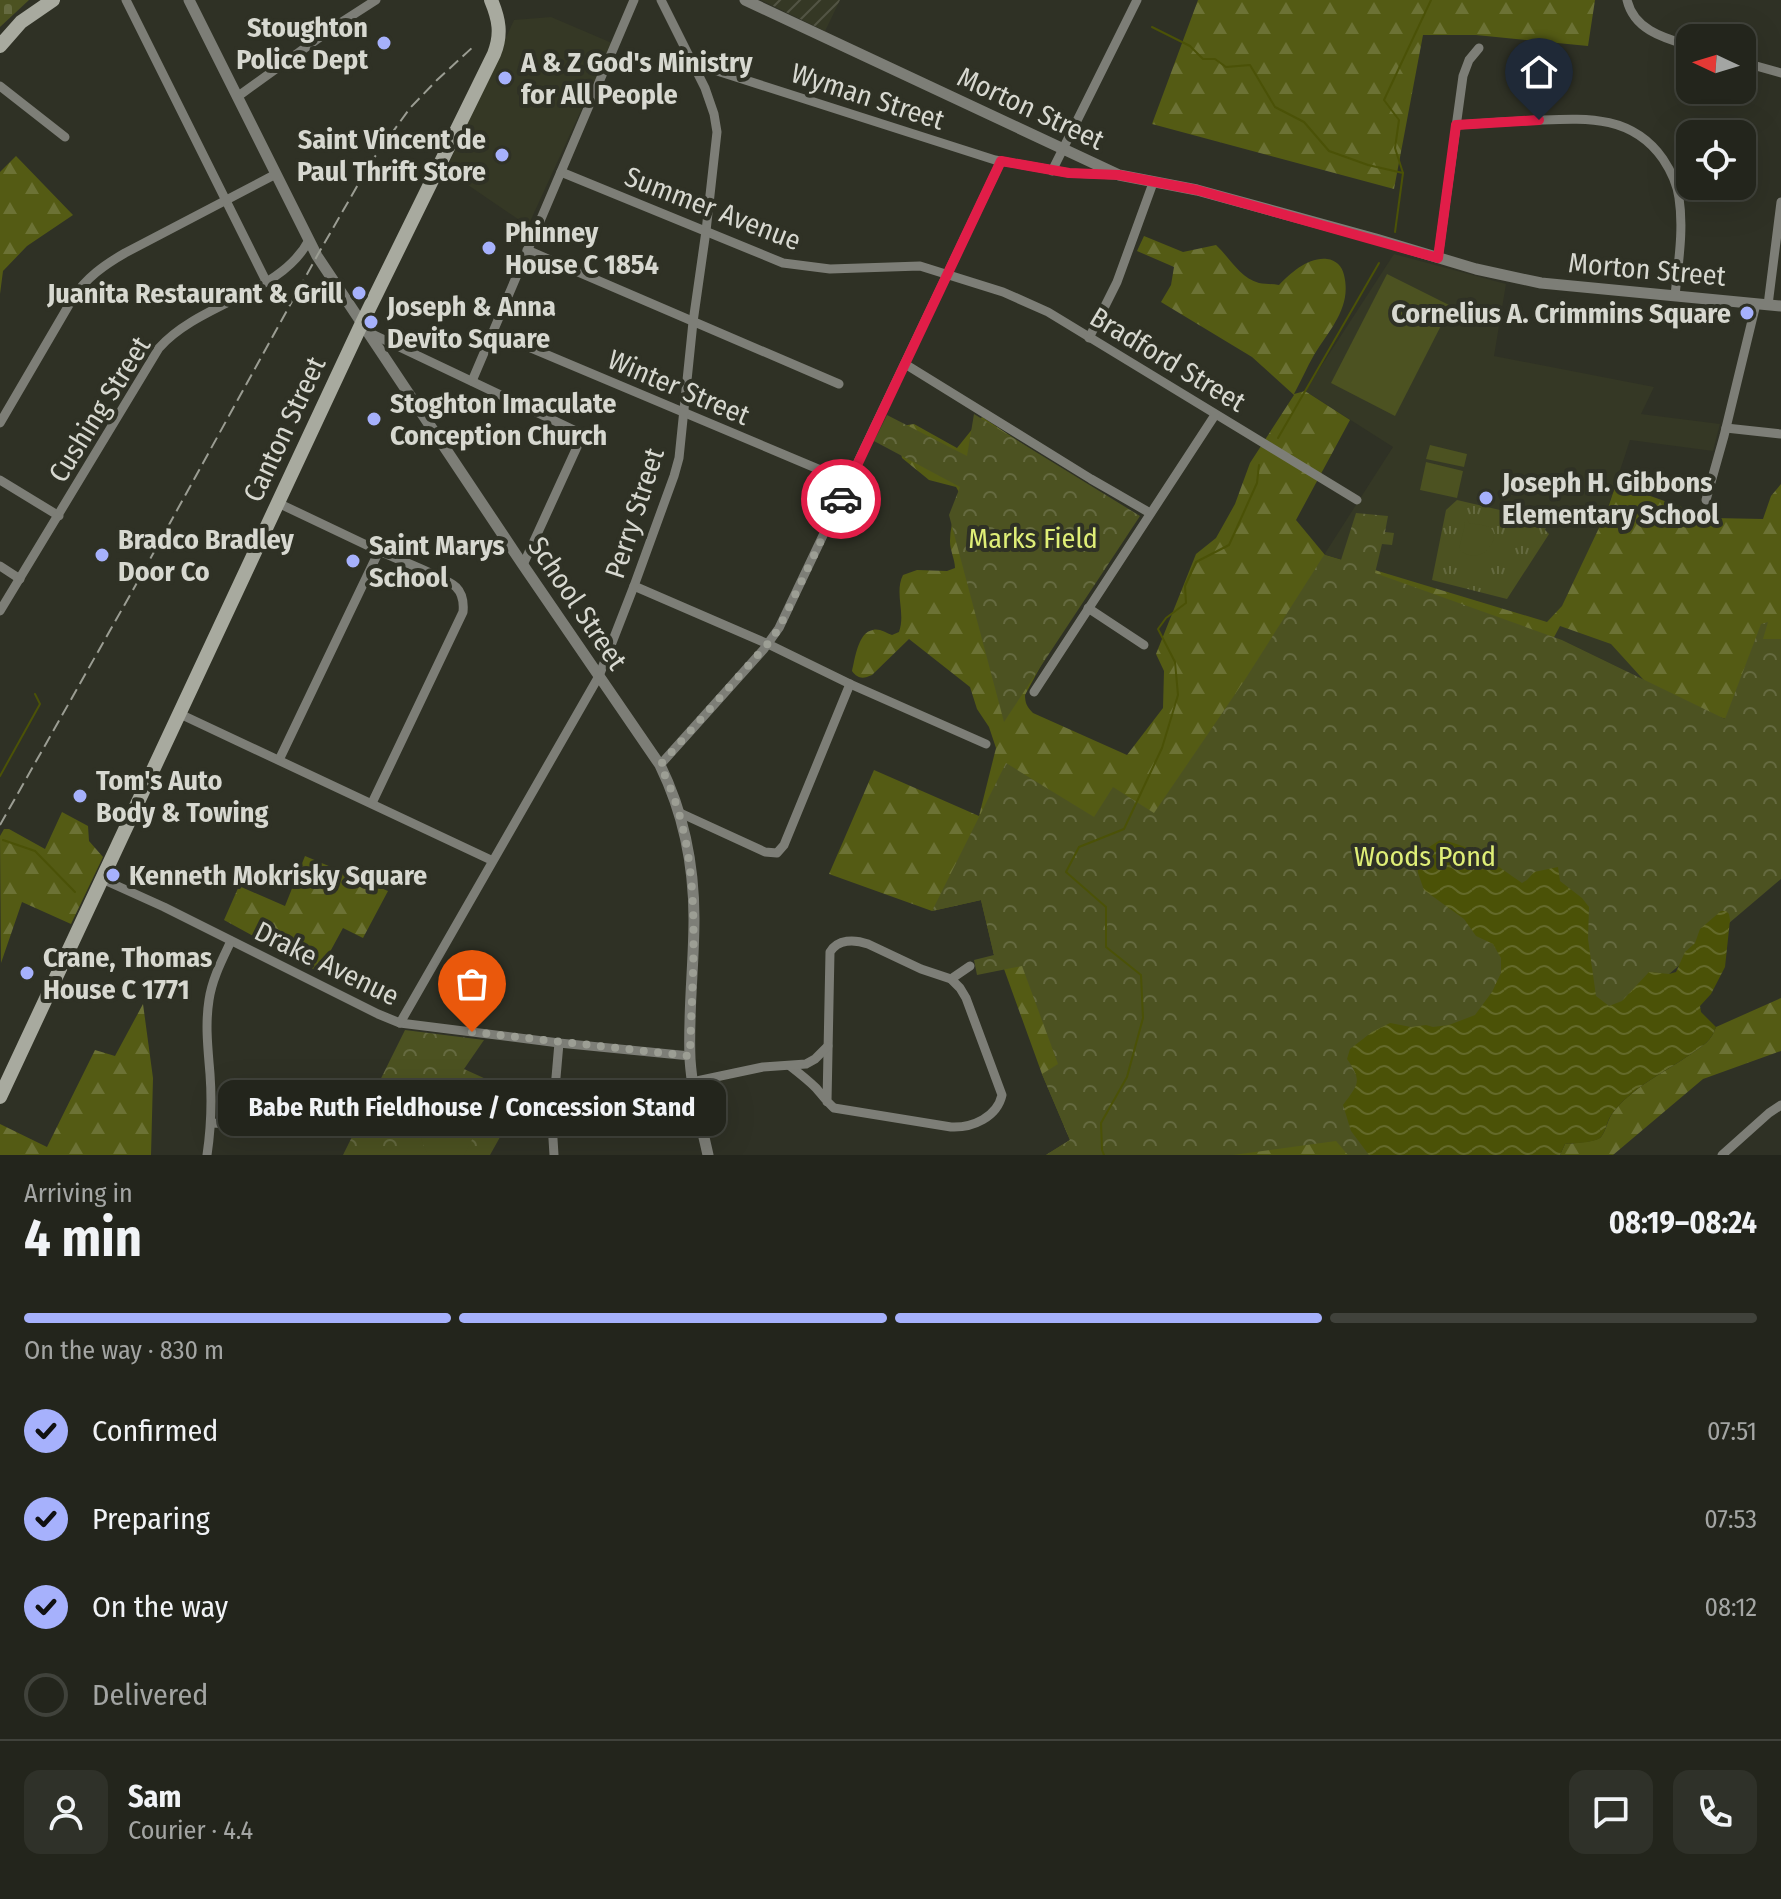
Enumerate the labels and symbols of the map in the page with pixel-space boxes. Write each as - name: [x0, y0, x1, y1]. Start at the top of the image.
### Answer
- place label: Stoughton Police Dept: [236, 11, 369, 76]
- north arrow: [1676, 24, 1756, 104]
- marker: Stoughton Police Dept: [375, 34, 393, 52]
- pin: [1505, 38, 1573, 120]
- place label: A & Z God's Ministry for All People: [520, 46, 753, 111]
- street label: Wyman Street: [787, 56, 949, 137]
- street label: Morton Street: [952, 60, 1110, 157]
- marker: A & Z God's Ministry for All People: [496, 69, 514, 87]
- place label: Saint Vincent de Paul Thrift Store: [297, 123, 486, 188]
- marker: Saint Vincent de Paul Thrift Store: [493, 146, 511, 164]
- street label: Summer Avenue: [620, 160, 806, 257]
- place label: Phinney House C 1854: [505, 216, 659, 281]
- marker: Phinney House C 1854: [480, 239, 498, 257]
- street label: Morton Street: [1567, 246, 1728, 293]
- place label: Juanita Restaurant & Grill: [46, 277, 343, 310]
- marker: Juanita Restaurant & Grill: [350, 284, 368, 302]
- place label: Joseph & Anna Devito Square: [386, 290, 556, 355]
- place label: Cornelius A. Crimmins Square: [1391, 297, 1731, 330]
- street label: Bradford Street: [1084, 300, 1252, 419]
- marker: Cornelius A. Crimmins Square: [1738, 304, 1756, 322]
- marker: Joseph & Anna Devito Square: [362, 313, 380, 331]
- street label: Cushing Street: [42, 330, 158, 488]
- street label: Winter Street: [603, 343, 755, 432]
- street label: Canton Street: [237, 351, 333, 507]
- place label: Stoghton Imaculate Conception Church: [390, 387, 617, 452]
- marker: Stoghton Imaculate Conception Church: [365, 410, 383, 428]
- street label: Perry Street: [598, 443, 671, 583]
- courier: [801, 459, 881, 539]
- place label: Joseph H. Gibbons Elementary School: [1501, 466, 1719, 531]
- marker: Joseph H. Gibbons Elementary School: [1477, 489, 1495, 507]
- park label: Marks Field: [968, 522, 1098, 555]
- place label: Bradco Bradley Door Co: [118, 523, 294, 588]
- place label: Saint Marys School: [369, 529, 505, 594]
- street label: School Street: [521, 531, 634, 677]
- marker: Bradco Bradley Door Co: [93, 546, 111, 564]
- marker: Saint Marys School: [344, 552, 362, 570]
- place label: Tom's Auto Body & Towing: [96, 764, 269, 829]
- marker: Tom's Auto Body & Towing: [71, 787, 89, 805]
- park label: Woods Pond: [1354, 840, 1496, 873]
- place label: Kenneth Mokrisky Square: [129, 859, 427, 892]
- marker: Kenneth Mokrisky Square: [104, 866, 122, 884]
- street label: Drake Avenue: [249, 914, 404, 1013]
- place label: Crane, Thomas House C 1771: [43, 941, 212, 1006]
- pin: [438, 950, 506, 1032]
- marker: Crane, Thomas House C 1771: [18, 964, 36, 982]
- callout: Babe Ruth Fieldhouse / Concession Stand: [218, 1080, 726, 1136]

